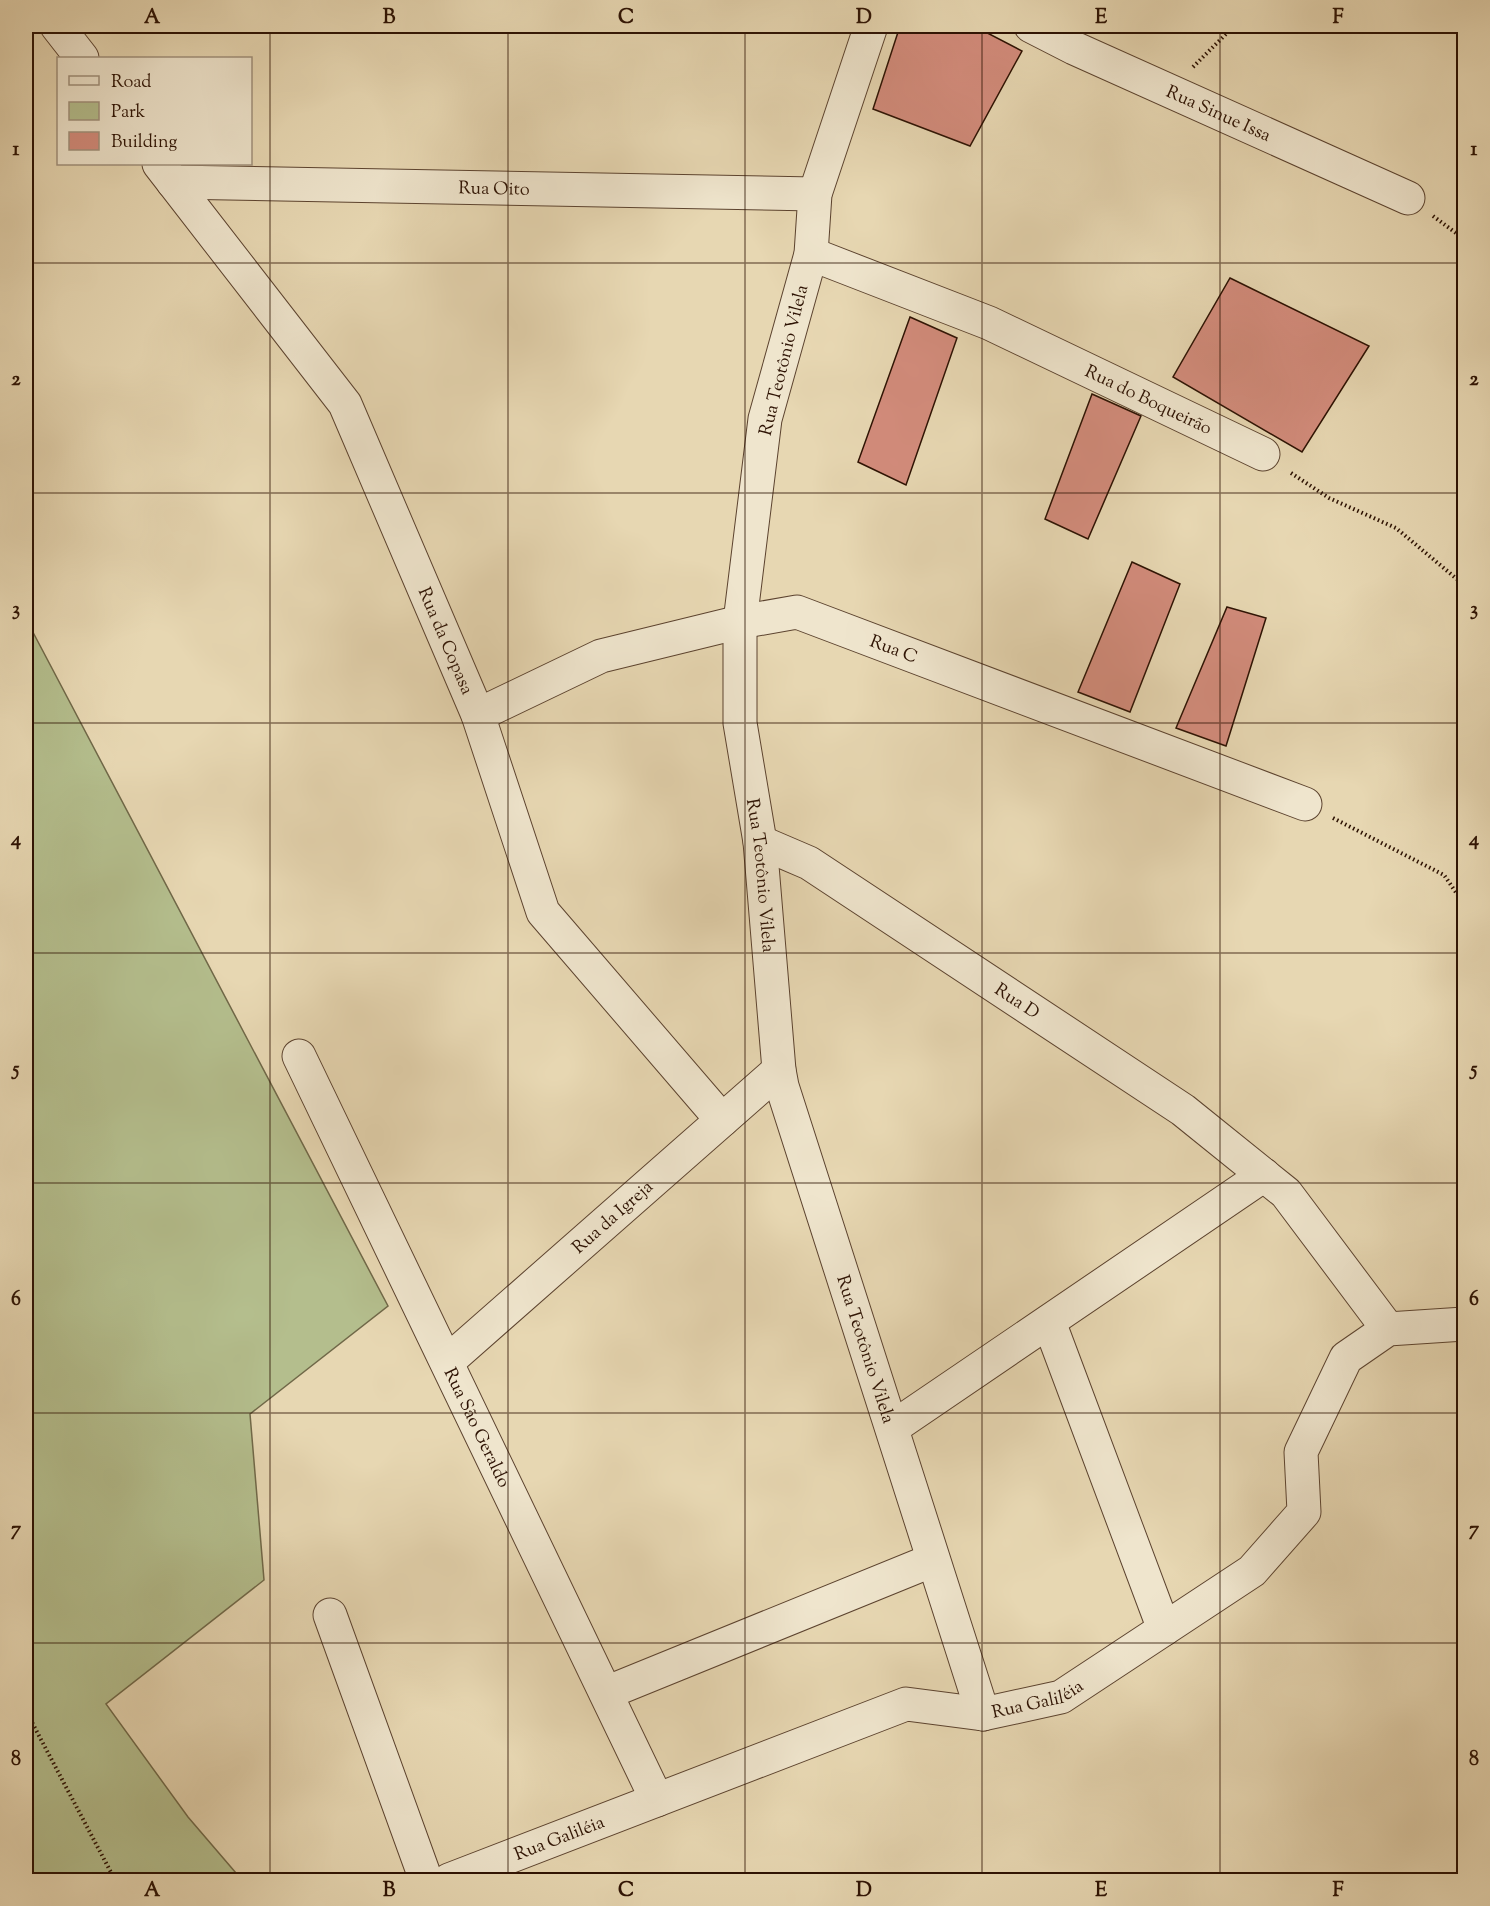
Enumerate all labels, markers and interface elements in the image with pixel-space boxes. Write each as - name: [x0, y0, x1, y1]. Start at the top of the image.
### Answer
- text: A: [144, 4, 161, 33]
- text: B: [383, 4, 396, 33]
- text: C: [618, 4, 634, 33]
- text: D: [856, 4, 872, 33]
- text: E: [1095, 4, 1108, 33]
- text: F: [1332, 4, 1344, 33]
- legend: [57, 57, 252, 165]
- text: Road: [111, 70, 151, 96]
- street label: Rua Sinue Issa: [1161, 80, 1274, 150]
- text: Park: [111, 100, 146, 126]
- text: Building: [111, 130, 177, 156]
- text: 1: [13, 136, 20, 165]
- text: 1: [1471, 136, 1478, 165]
- street label: Rua Oito: [458, 176, 530, 204]
- street label: Rua Teotônio Vilela: [754, 282, 816, 439]
- street label: Rua do Boqueirão: [1080, 360, 1216, 443]
- text: 2: [11, 366, 21, 395]
- text: 2: [1469, 366, 1479, 395]
- street label: Rua da Copasa: [410, 584, 479, 699]
- text: 3: [12, 596, 20, 625]
- text: 3: [1470, 596, 1478, 625]
- street label: Rua C: [865, 630, 921, 671]
- street label: Rua Teotônio Vilela: [738, 797, 780, 953]
- text: 4: [10, 826, 21, 855]
- text: 4: [1468, 826, 1479, 855]
- street label: Rua D: [989, 978, 1044, 1027]
- text: 5: [11, 1056, 20, 1085]
- text: 5: [1469, 1056, 1478, 1085]
- street label: Rua da Igreja: [567, 1175, 660, 1261]
- street label: Rua Teotônio Vilela: [828, 1272, 900, 1427]
- text: 6: [11, 1286, 21, 1315]
- text: 6: [1469, 1286, 1479, 1315]
- street label: Rua São Geraldo: [436, 1364, 516, 1493]
- text: 7: [11, 1516, 22, 1545]
- text: 7: [1469, 1516, 1480, 1545]
- street label: Rua Galiléia: [990, 1674, 1089, 1727]
- text: 8: [11, 1746, 21, 1775]
- text: 8: [1469, 1746, 1479, 1775]
- street label: Rua Galiléia: [511, 1810, 609, 1869]
- text: A: [144, 1877, 161, 1906]
- text: B: [383, 1877, 396, 1906]
- text: C: [618, 1877, 634, 1906]
- text: D: [856, 1877, 872, 1906]
- text: E: [1095, 1877, 1108, 1906]
- text: F: [1332, 1877, 1344, 1906]

